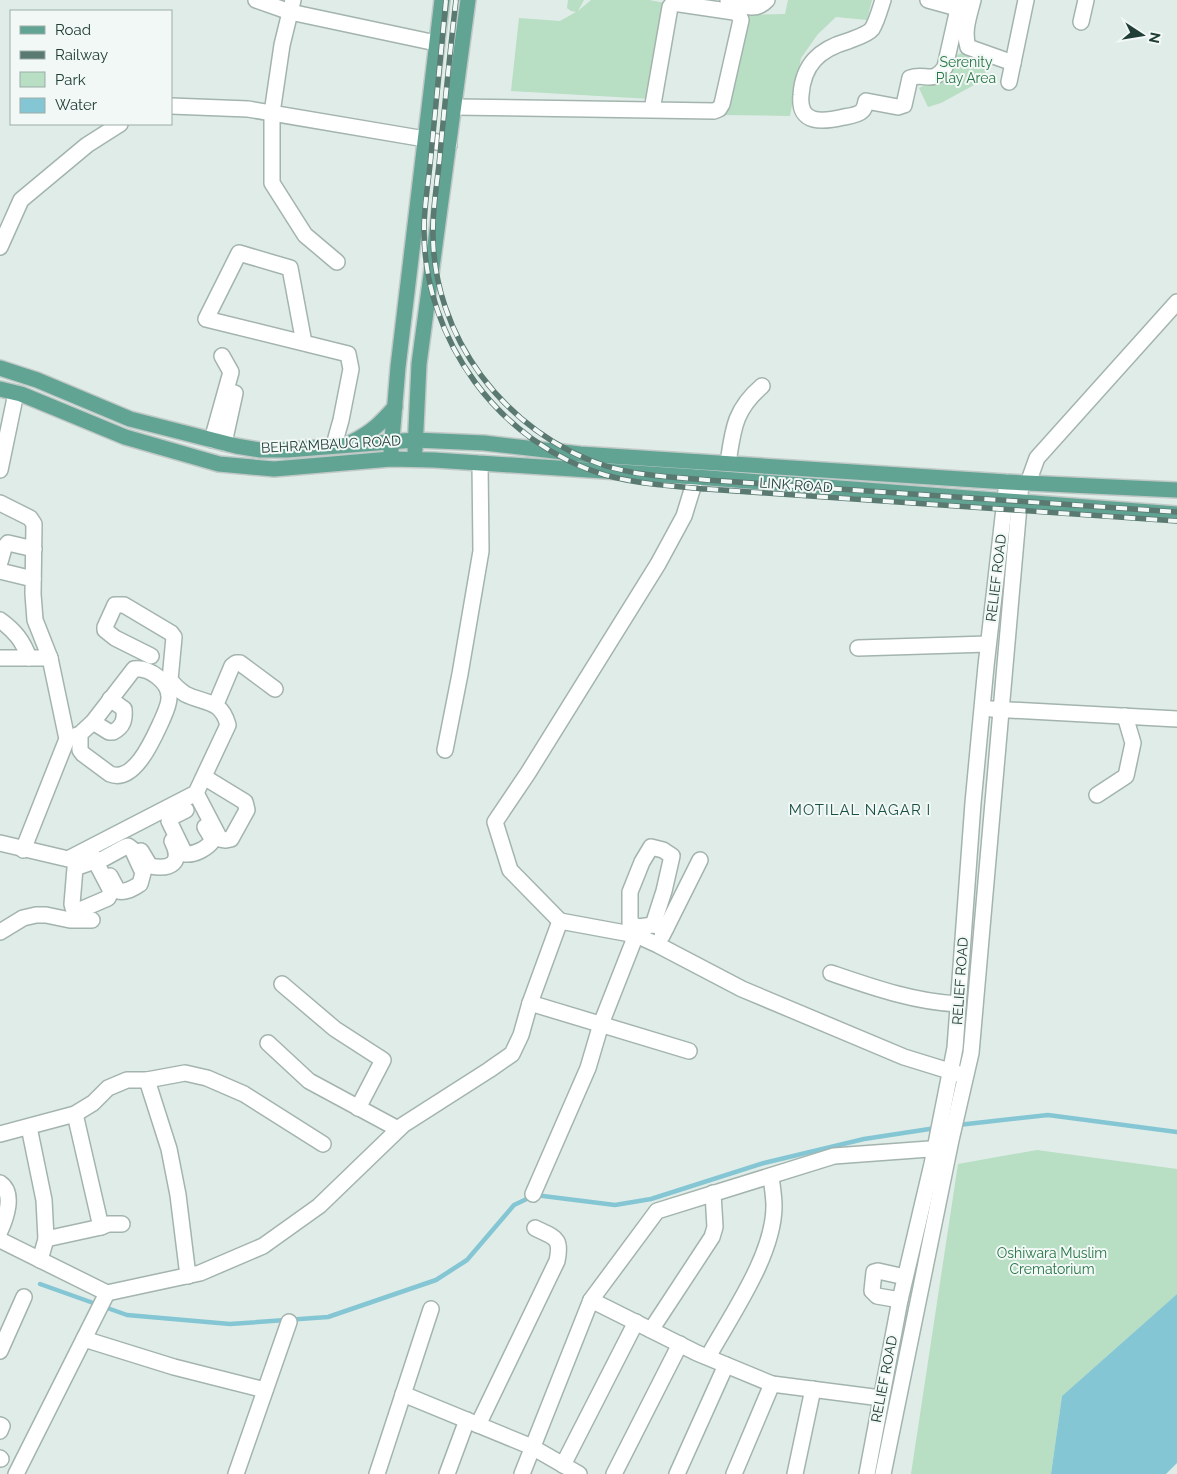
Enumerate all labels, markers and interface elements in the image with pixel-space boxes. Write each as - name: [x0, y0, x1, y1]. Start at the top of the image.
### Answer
- legend: [10, 10, 172, 125]
- north arrow: [1117, 10, 1167, 60]
- text: Road: [55, 21, 91, 39]
- text: N: [1146, 31, 1164, 45]
- text: Railway: [55, 46, 108, 64]
- park label: Serenity Play Area: [936, 54, 996, 86]
- text: Park: [55, 71, 86, 89]
- text: Water: [55, 96, 98, 114]
- street label: BEHRAMBAUG ROAD: [261, 432, 401, 456]
- street label: LINK ROAD: [759, 474, 833, 496]
- street label: RELIEF ROAD: [983, 533, 1009, 623]
- district label: MOTILAL NAGAR I: [789, 801, 931, 819]
- street label: RELIEF ROAD: [949, 937, 971, 1025]
- park label: Oshiwara Muslim Crematorium: [997, 1245, 1107, 1277]
- street label: RELIEF ROAD: [868, 1334, 900, 1424]

